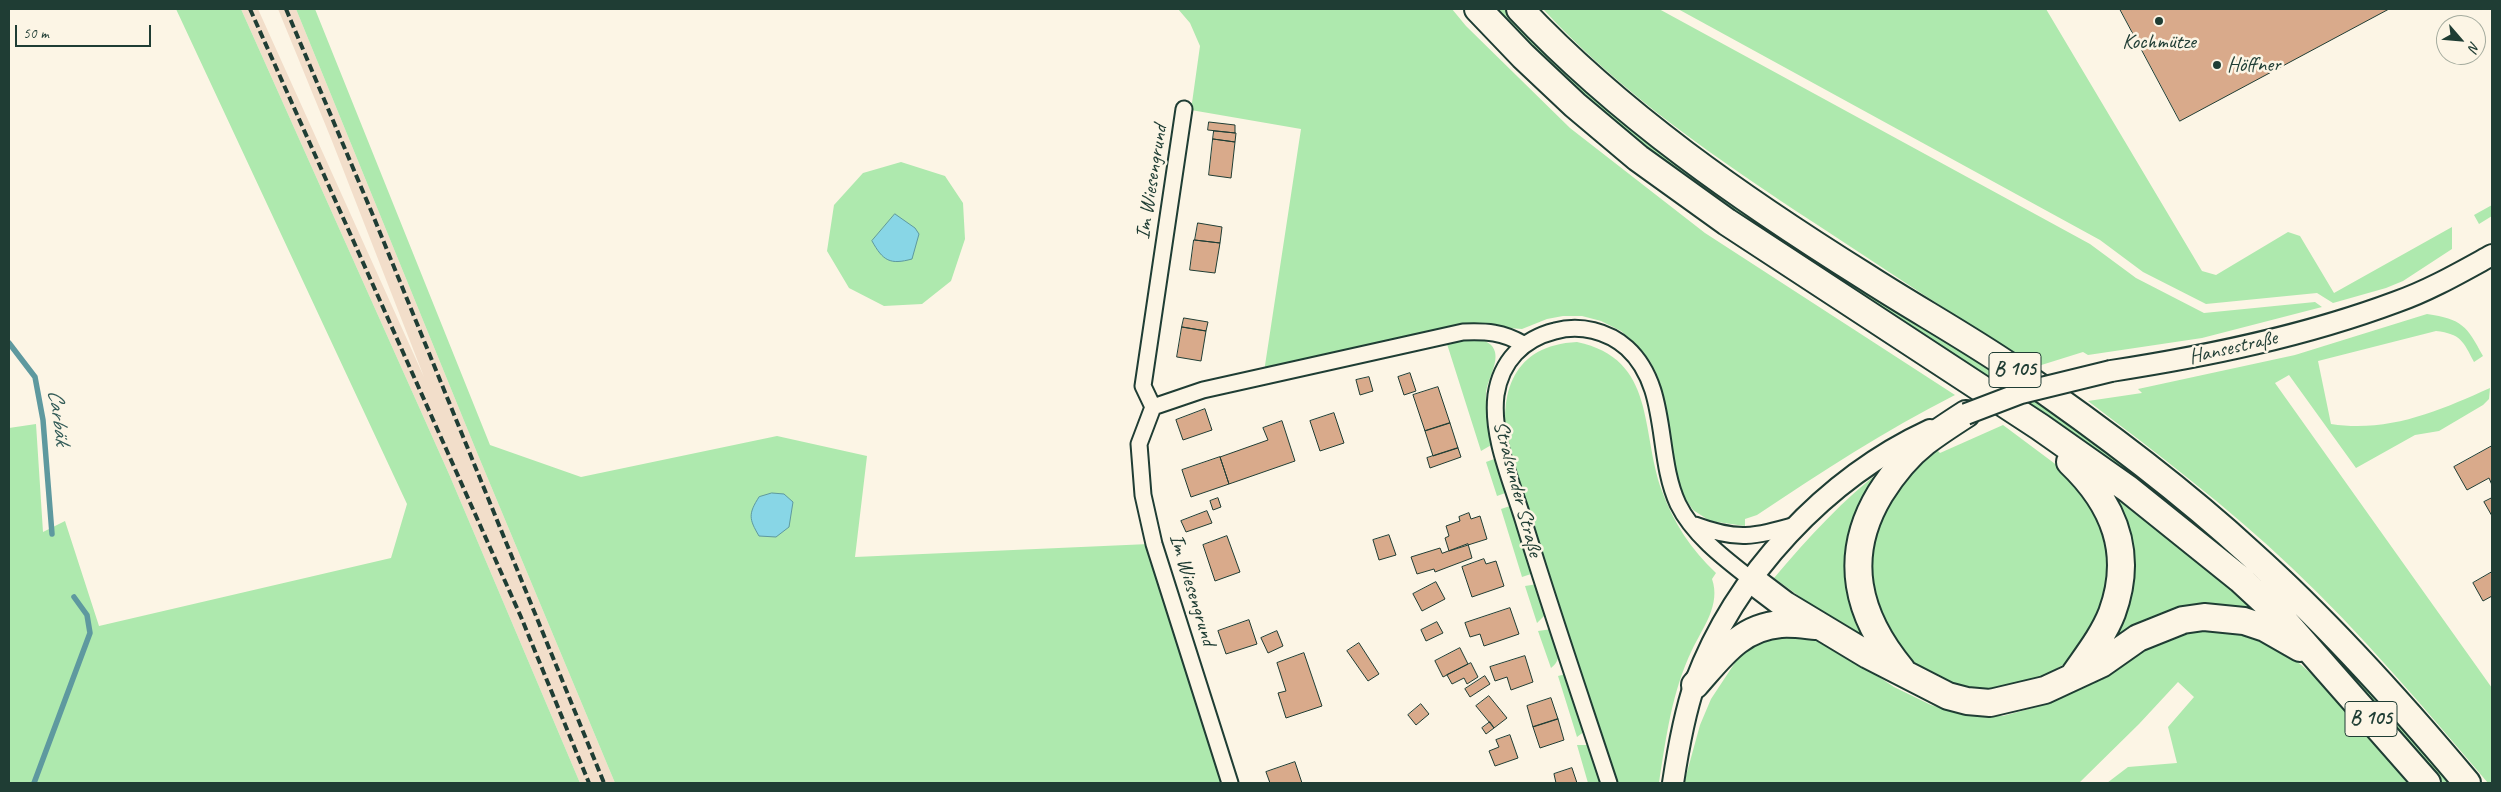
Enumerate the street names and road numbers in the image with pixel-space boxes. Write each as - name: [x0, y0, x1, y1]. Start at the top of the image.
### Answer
- street label: Im Wiesengrund: [1131, 123, 1173, 241]
- street label: Hansestraße: [2186, 326, 2280, 370]
- road number: B 105: [1989, 352, 2041, 388]
- street label: Stralsunder Straße: [1487, 418, 1547, 560]
- street label: Im Wiesengrund: [1163, 531, 1221, 649]
- road number: B 105: [2345, 702, 2397, 736]

